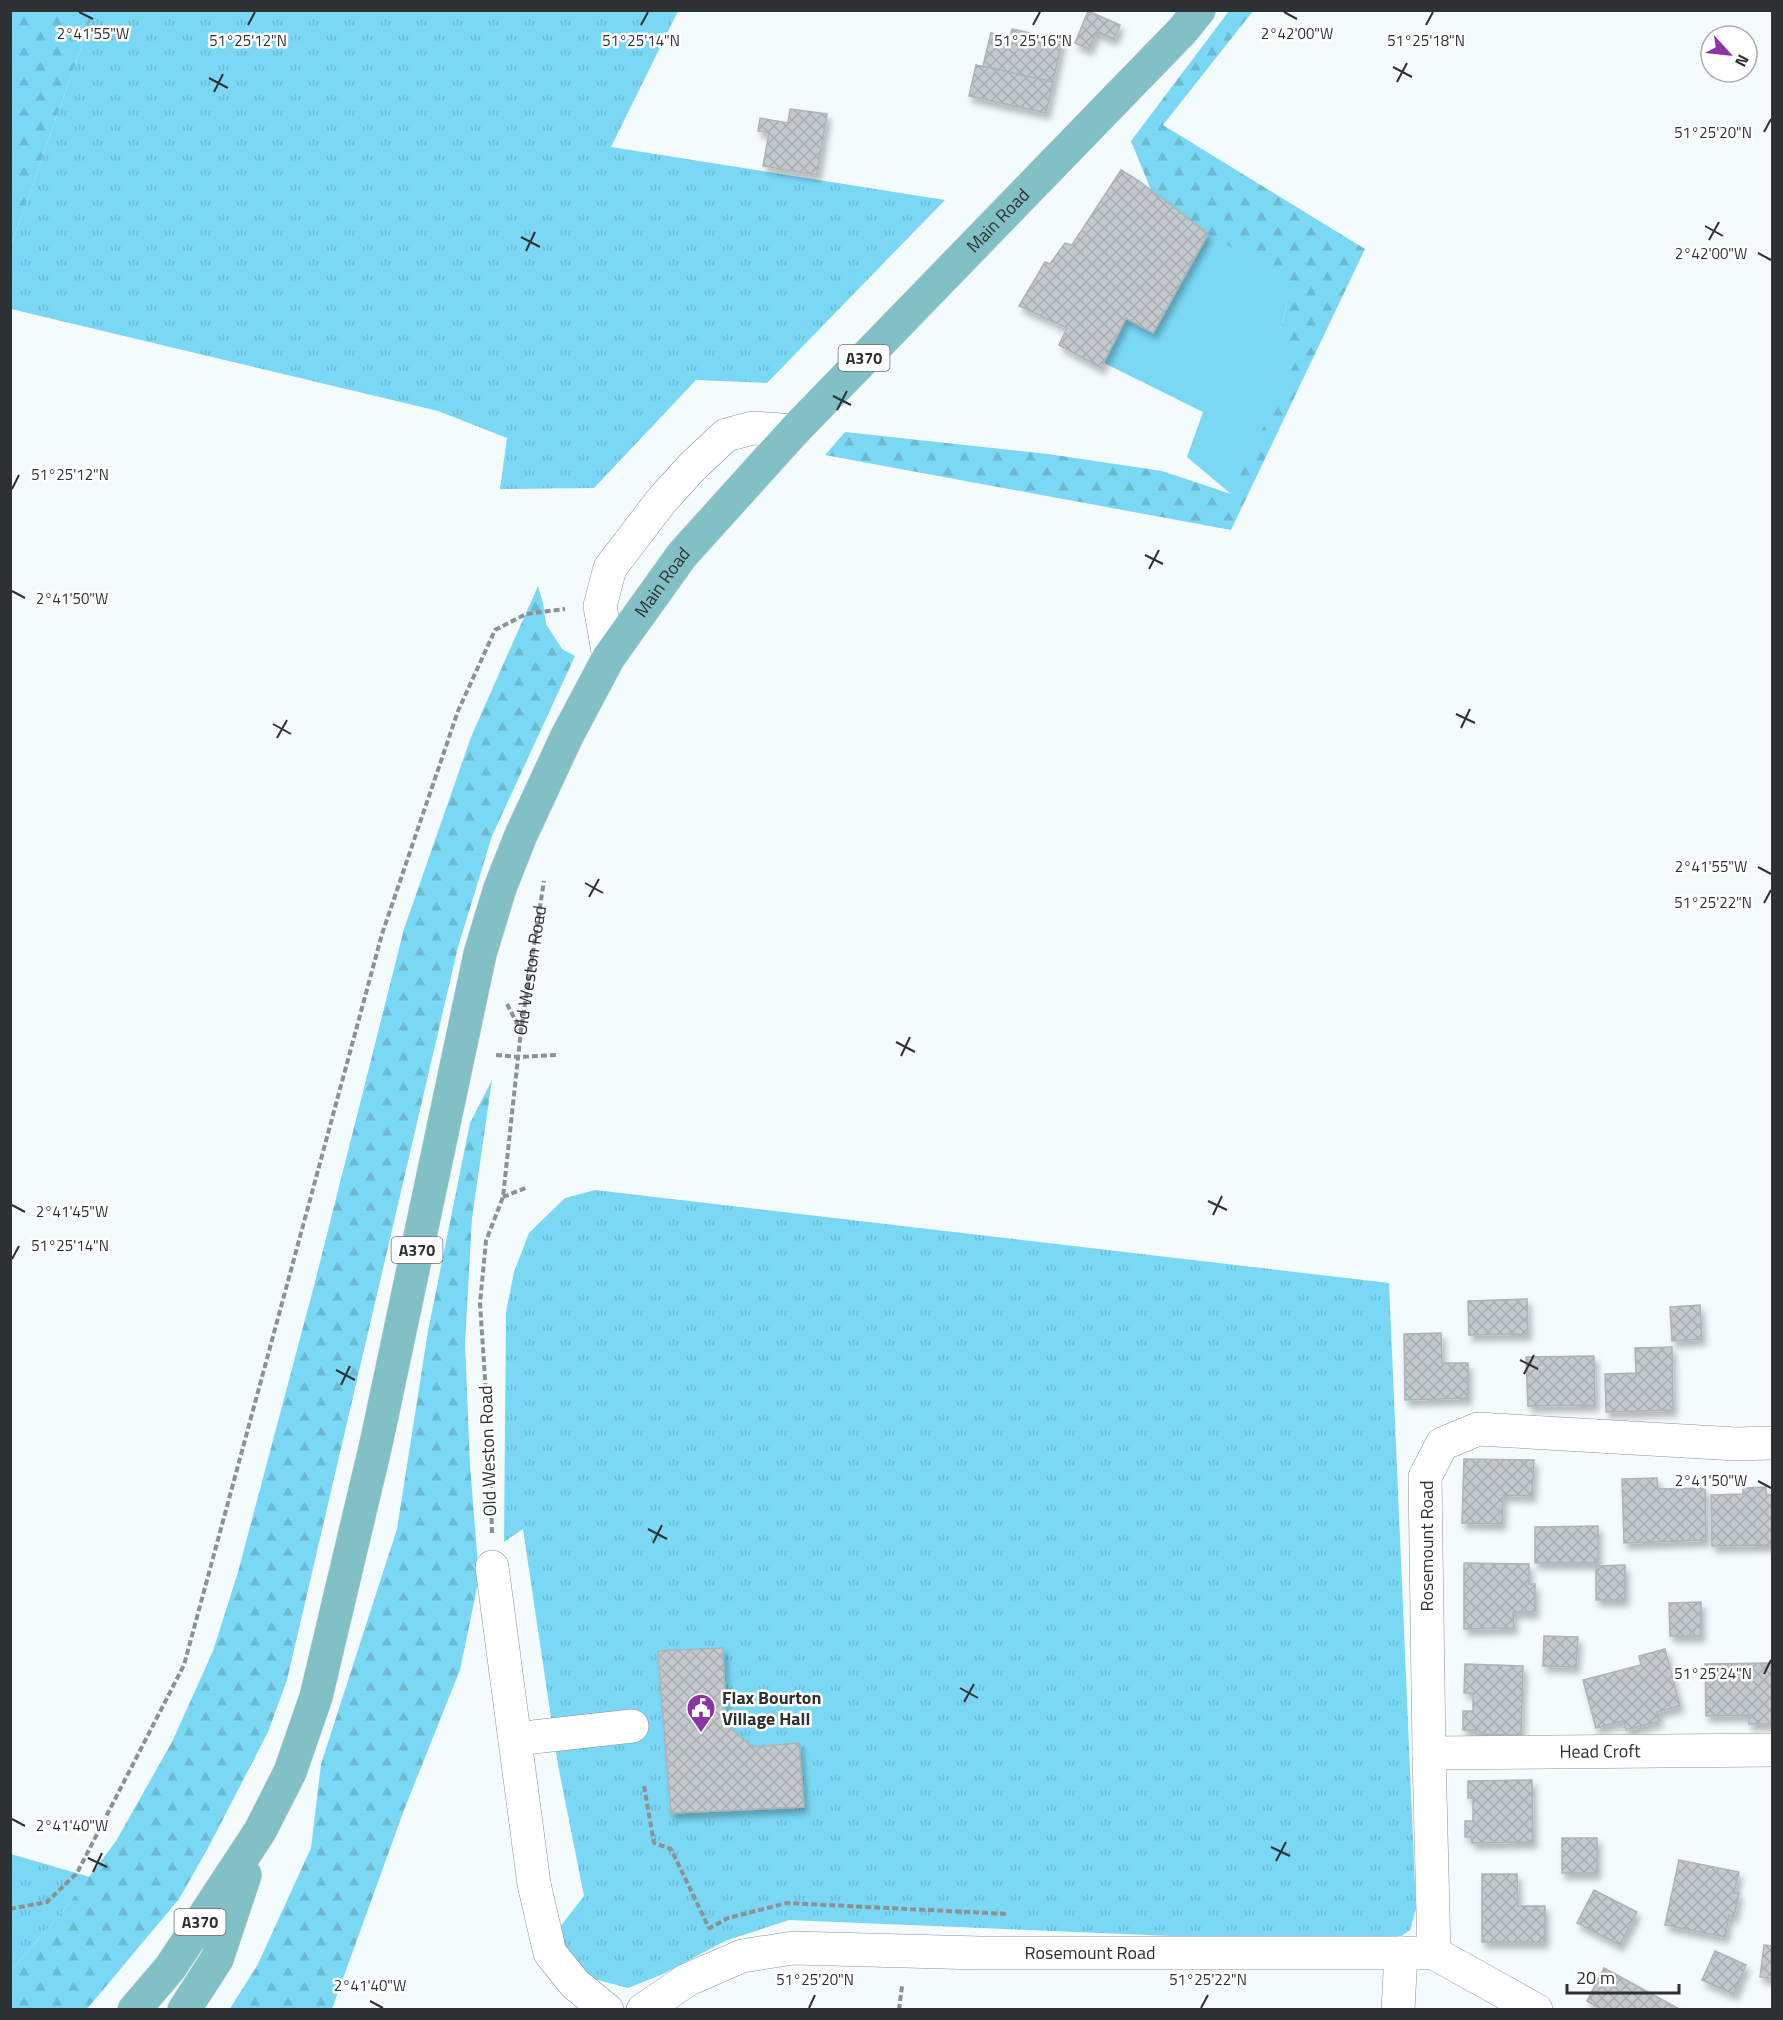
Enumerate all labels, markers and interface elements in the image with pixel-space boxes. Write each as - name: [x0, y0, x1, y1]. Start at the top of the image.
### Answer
- text: 2°41'55"W: [57, 22, 129, 45]
- text: 2°42'00"W: [1261, 22, 1333, 45]
- north arrow: [1699, 24, 1759, 84]
- text: 51°25'12"N: [209, 29, 287, 52]
- text: 51°25'14"N: [602, 29, 680, 52]
- text: 51°25'16"N: [994, 29, 1072, 52]
- text: 51°25'18"N: [1387, 29, 1465, 52]
- text: N: [1729, 50, 1756, 71]
- text: 51°25'20"N: [1674, 121, 1752, 144]
- street label: Main Road: [960, 182, 1036, 259]
- text: 2°42'00"W: [1675, 242, 1747, 265]
- road number: A370: [838, 345, 890, 371]
- text: 51°25'12"N: [31, 463, 109, 486]
- street label: Main Road: [627, 541, 696, 623]
- text: 2°41'50"W: [36, 587, 108, 610]
- text: 2°41'55"W: [1675, 855, 1747, 878]
- text: 51°25'22"N: [1674, 891, 1752, 914]
- street label: Old Weston Road: [506, 904, 553, 1037]
- text: 2°41'45"W: [36, 1200, 108, 1223]
- text: 51°25'14"N: [31, 1234, 109, 1257]
- road number: A370: [392, 1237, 442, 1263]
- street label: Old Weston Road: [472, 1385, 503, 1517]
- text: 2°41'50"W: [1675, 1469, 1747, 1492]
- street label: Rosemount Road: [1413, 1481, 1440, 1611]
- text: 51°25'24"N: [1674, 1662, 1752, 1685]
- place label: Flax Bourton Village Hall: [722, 1684, 821, 1732]
- public building icon: Flax Bourton Village Hall: [685, 1692, 717, 1734]
- street label: Head Croft: [1559, 1737, 1641, 1765]
- text: 2°41'40"W: [36, 1814, 108, 1837]
- road number: A370: [174, 1909, 226, 1935]
- street label: Rosemount Road: [1025, 1939, 1156, 1966]
- scale bar: [1567, 1957, 1680, 1995]
- text: 20 m: [1576, 1964, 1615, 1991]
- text: 51°25'20"N: [776, 1968, 854, 1991]
- text: 51°25'22"N: [1169, 1968, 1247, 1991]
- text: 2°41'40"W: [334, 1974, 406, 1997]

